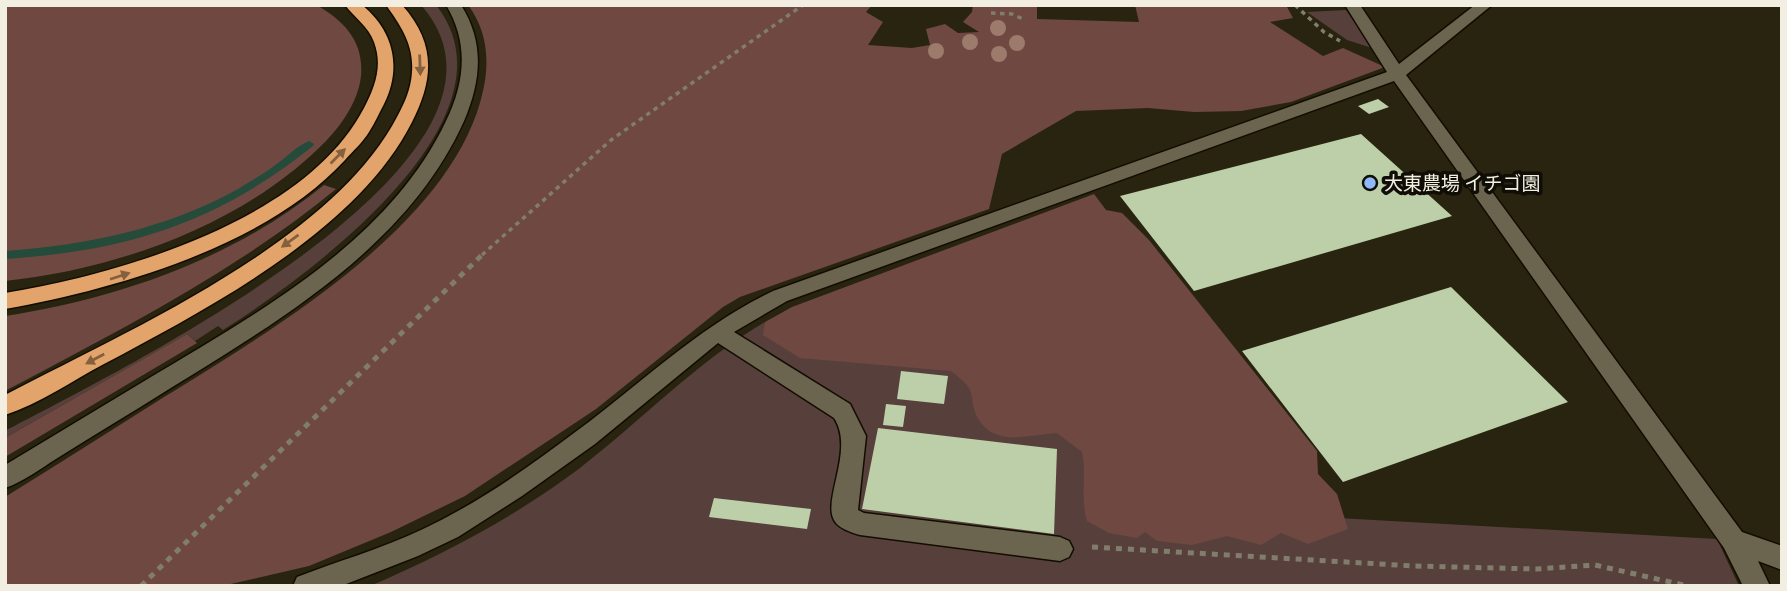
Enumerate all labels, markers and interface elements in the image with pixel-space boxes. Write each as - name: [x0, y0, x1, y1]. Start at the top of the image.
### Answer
- one-way arrow: [415, 54, 426, 76]
- one-way arrow: [330, 147, 347, 164]
- place label: 大東農場 イチゴ園: [1384, 172, 1541, 194]
- marker: 大東農場 イチゴ園: [1362, 175, 1378, 191]
- one-way arrow: [281, 234, 299, 248]
- one-way arrow: [109, 271, 130, 281]
- one-way arrow: [86, 353, 105, 365]

